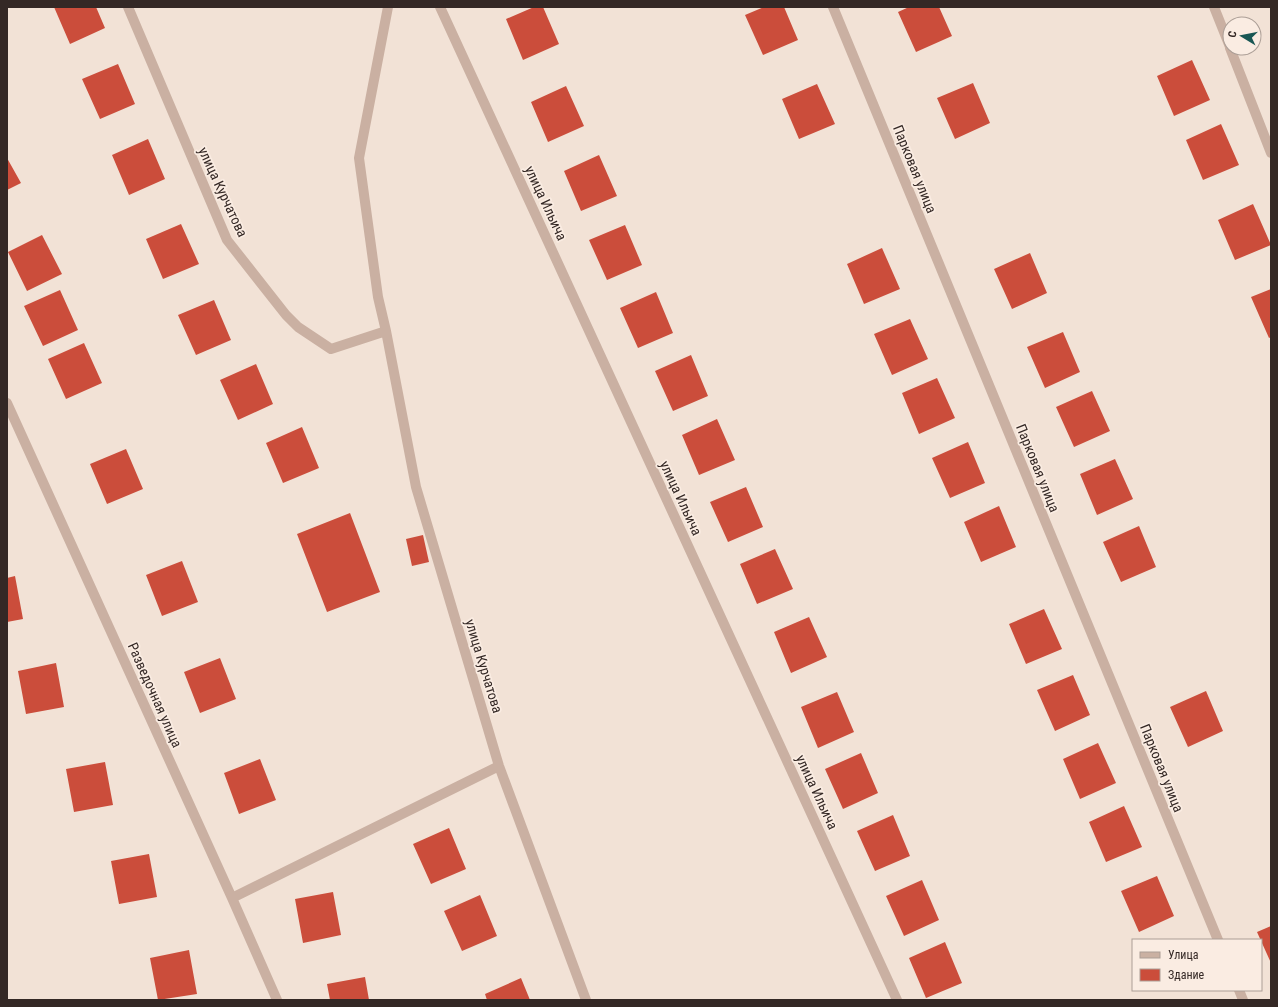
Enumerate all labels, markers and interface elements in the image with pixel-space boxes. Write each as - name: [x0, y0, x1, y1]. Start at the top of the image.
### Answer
- north arrow: [1222, 16, 1262, 56]
- text: С: [1226, 30, 1240, 39]
- street label: Парковая улица: [890, 123, 940, 215]
- street label: улица Курчатова: [195, 145, 251, 239]
- street label: улица Ильича: [522, 163, 570, 243]
- street label: Парковая улица: [1013, 422, 1063, 514]
- street label: улица Ильича: [657, 458, 705, 538]
- street label: улица Курчатова: [462, 617, 506, 715]
- street label: Разведочная улица: [125, 640, 185, 750]
- street label: Парковая улица: [1137, 722, 1187, 814]
- street label: улица Ильича: [793, 752, 841, 832]
- legend: [1132, 939, 1262, 991]
- text: Улица: [1168, 948, 1199, 962]
- text: Здание: [1168, 968, 1205, 982]

